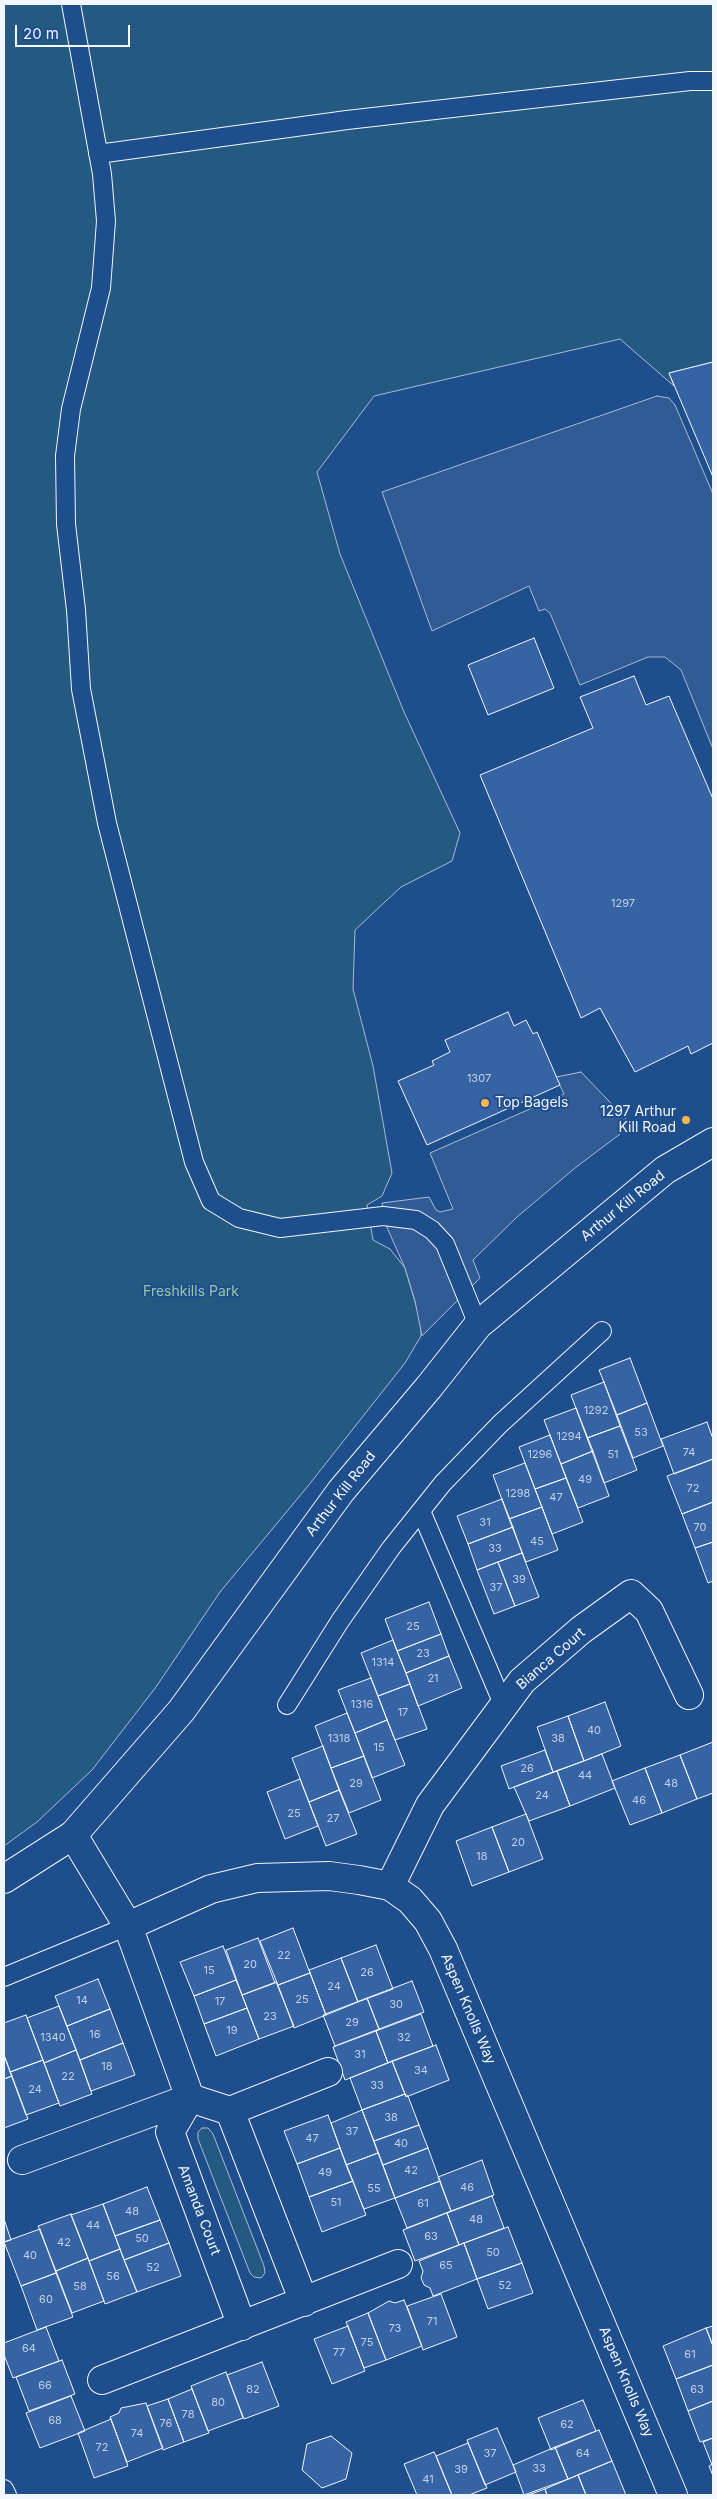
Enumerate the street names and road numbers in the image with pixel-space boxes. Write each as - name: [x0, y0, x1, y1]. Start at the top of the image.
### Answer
- street label: Arthur Kill Road: [578, 1167, 668, 1245]
- street label: Arthur Kill Road: [303, 1448, 379, 1540]
- street label: Bianca Court: [513, 1625, 589, 1693]
- street label: Aspen Knolls Way: [437, 1951, 499, 2067]
- street label: Amanda Court: [174, 2162, 224, 2258]
- street label: Aspen Knolls Way: [595, 2324, 657, 2440]

